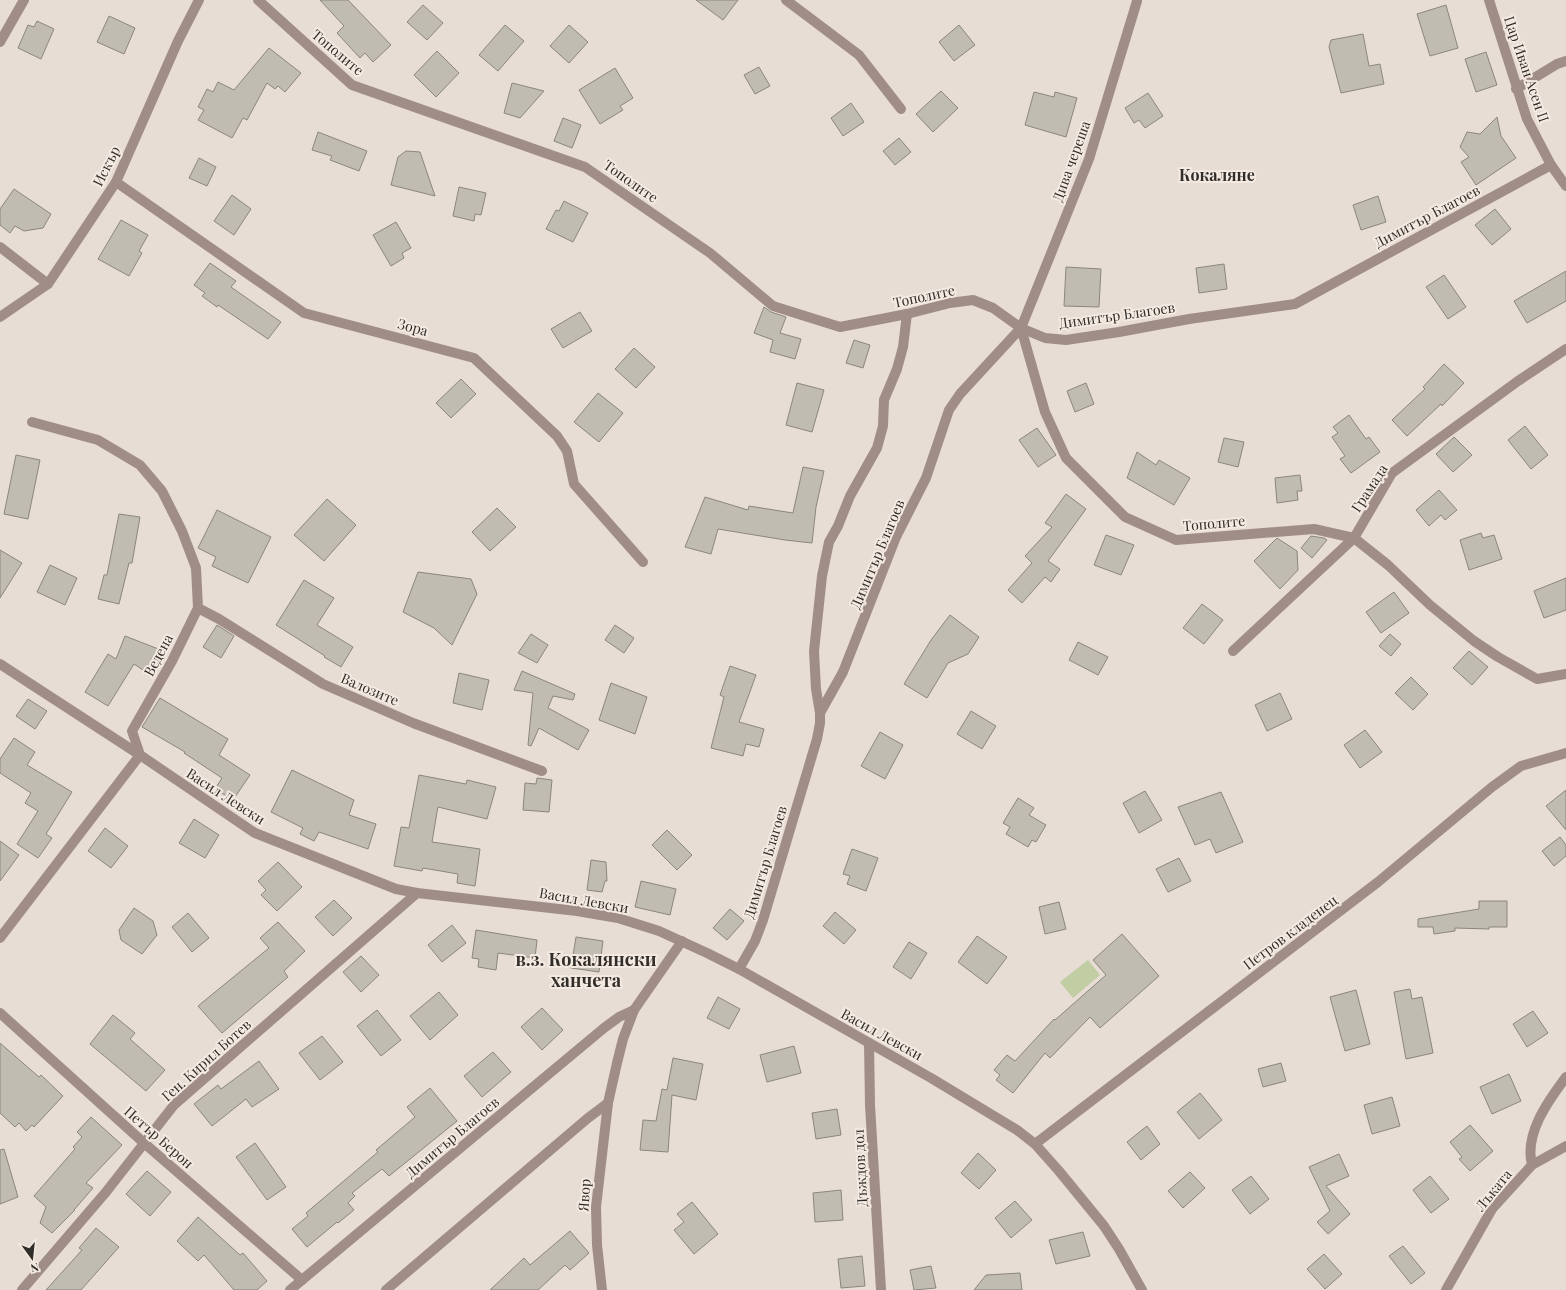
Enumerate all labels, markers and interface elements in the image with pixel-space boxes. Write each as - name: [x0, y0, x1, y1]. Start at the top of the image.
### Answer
- street label: Цар Иван Асен II: [1500, 13, 1554, 125]
- street label: Тополите: [308, 25, 368, 79]
- street label: Дива череша: [1048, 118, 1094, 204]
- street label: Искър: [88, 143, 124, 189]
- street label: Тополите: [600, 155, 662, 207]
- district label: Кокаляне: [1179, 164, 1255, 185]
- street label: Димитър Благоев: [1371, 180, 1483, 252]
- street label: Тополите: [891, 280, 957, 312]
- street label: Димитър Благоев: [1058, 297, 1177, 333]
- street label: Зора: [396, 314, 430, 340]
- street label: Грамада: [1346, 460, 1392, 516]
- street label: Димитър Благоев: [845, 496, 909, 612]
- street label: Тополите: [1182, 511, 1246, 535]
- street label: Ведена: [139, 631, 177, 679]
- street label: Валозите: [338, 668, 402, 710]
- street label: Васил Левски: [183, 763, 269, 829]
- street label: Димитър Благоев: [739, 803, 791, 921]
- street label: Васил Левски: [538, 883, 630, 917]
- street label: Петров кладенец: [1239, 890, 1341, 974]
- district label: в.з. Кокалянски ханчета: [516, 947, 657, 992]
- street label: Васил Левски: [838, 1004, 926, 1064]
- street label: Ген. Кирил Ботев: [157, 1014, 255, 1105]
- street label: Димитър Благоев: [401, 1092, 503, 1182]
- street label: Петър Берон: [120, 1102, 198, 1173]
- street label: Дъждов дол: [848, 1129, 872, 1207]
- street label: Лъката: [1470, 1165, 1516, 1216]
- street label: Явор: [573, 1178, 595, 1213]
- north arrow: [12, 1238, 52, 1278]
- text: N: [29, 1260, 40, 1276]

